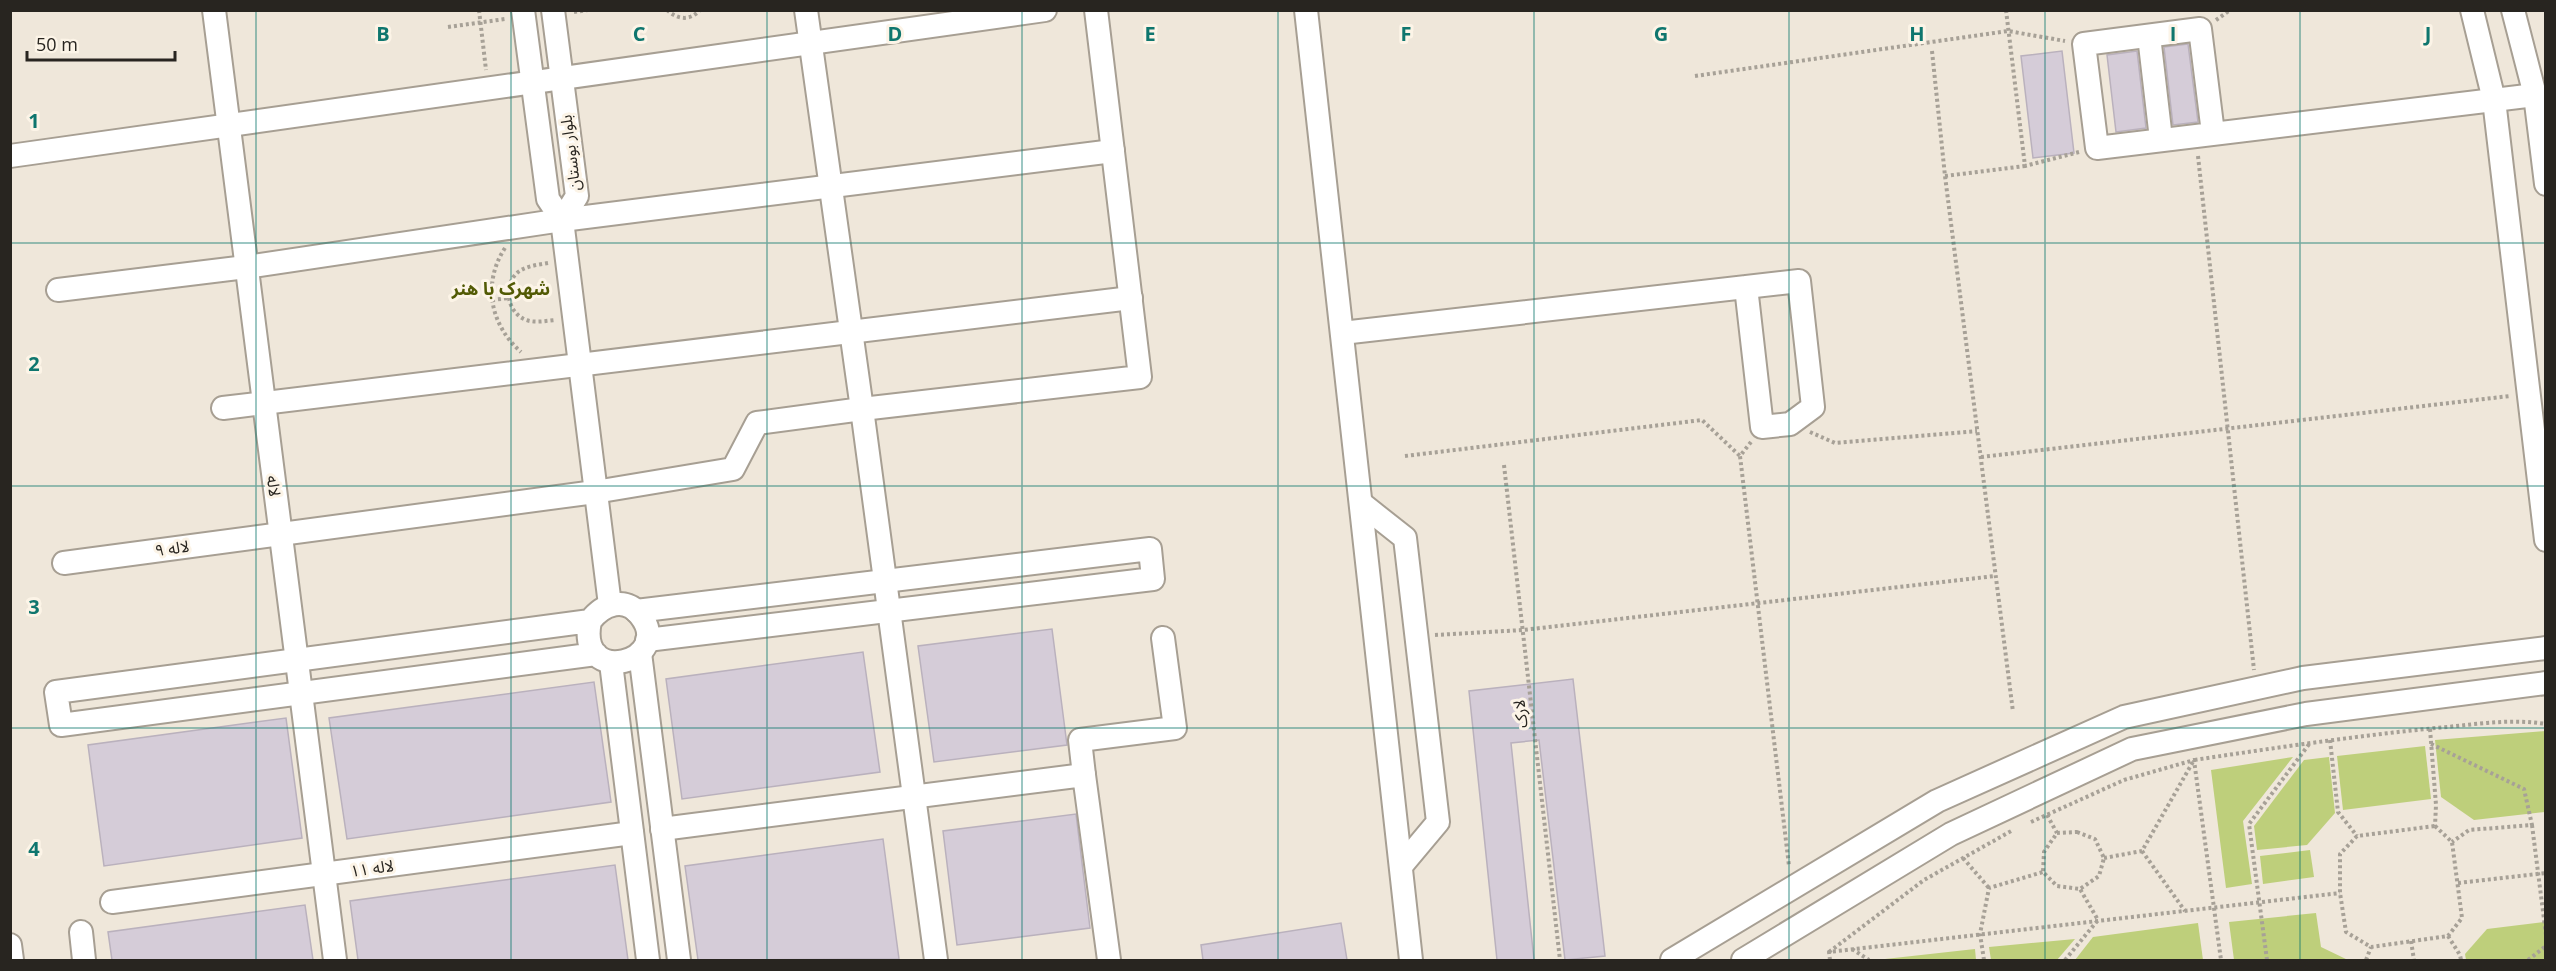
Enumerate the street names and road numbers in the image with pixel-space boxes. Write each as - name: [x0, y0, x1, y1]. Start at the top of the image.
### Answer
- street label: بلوار بوستان: [554, 114, 586, 192]
- street label: لاله: [262, 474, 286, 498]
- street label: لاله ۹: [153, 535, 191, 561]
- street label: لارک: [1508, 699, 1532, 729]
- street label: لاله ۱۱: [349, 854, 395, 882]

